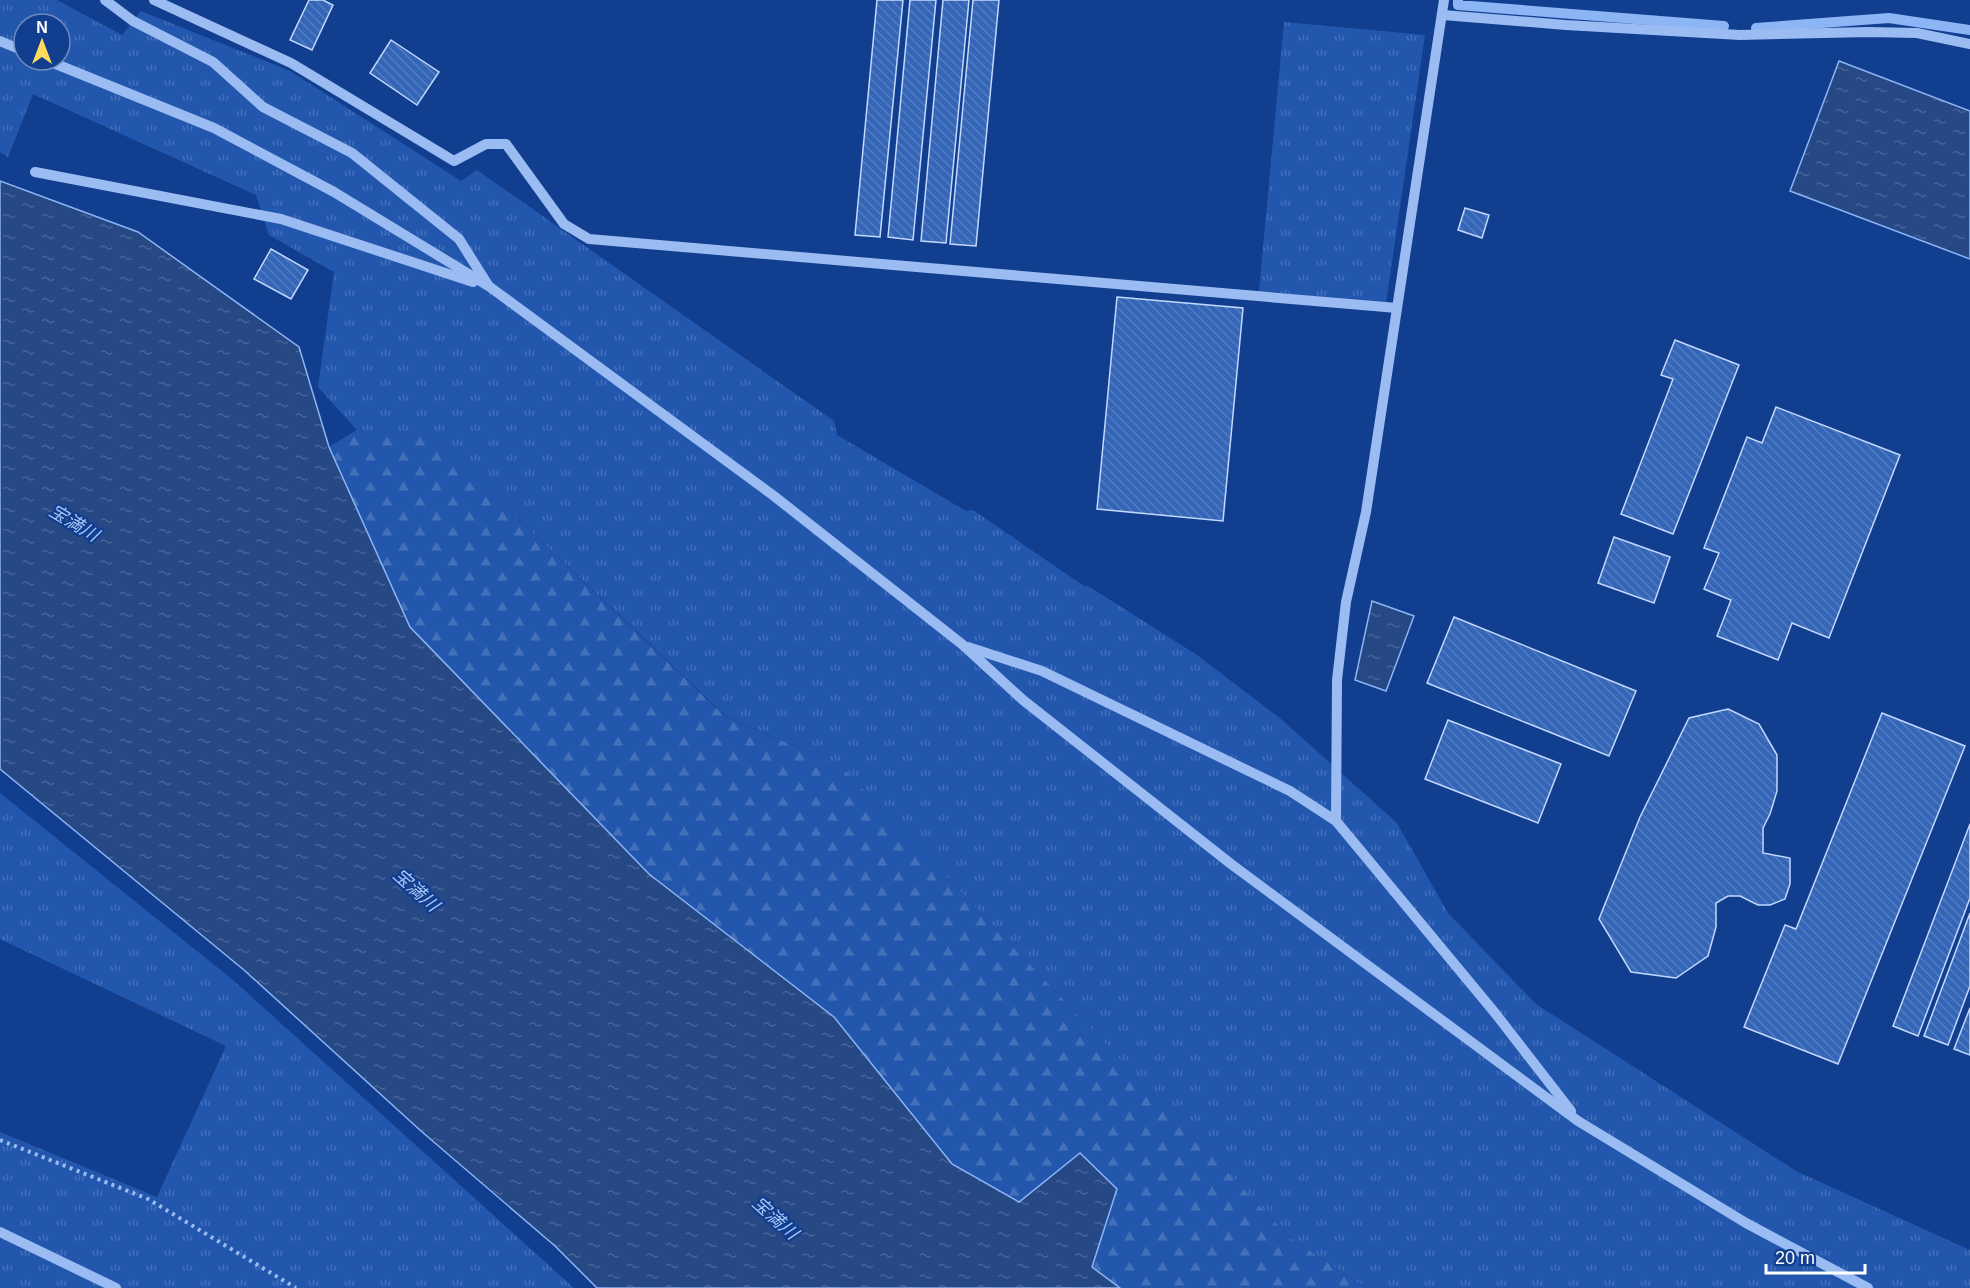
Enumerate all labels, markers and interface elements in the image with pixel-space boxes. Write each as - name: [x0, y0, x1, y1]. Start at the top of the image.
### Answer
- north arrow: [12, 12, 72, 72]
- text: N: [36, 19, 48, 36]
- water label: 宝満川: [46, 501, 104, 547]
- water label: 宝満川: [389, 865, 444, 917]
- water label: 宝満川: [748, 1193, 803, 1245]
- scale bar: [1766, 1237, 1865, 1275]
- text: 20 m: [1775, 1248, 1815, 1268]

